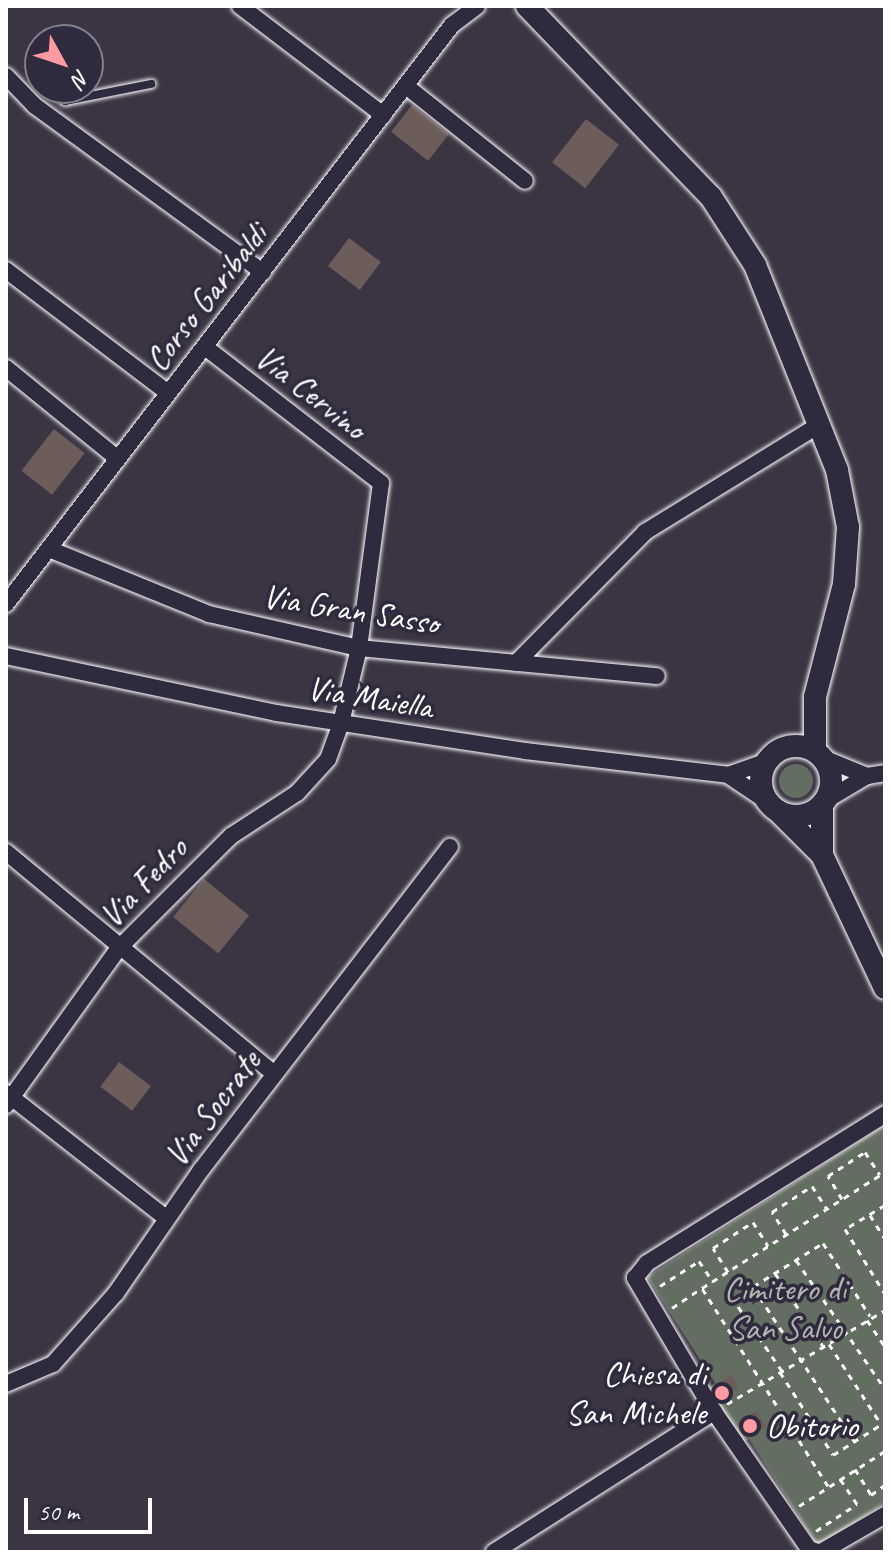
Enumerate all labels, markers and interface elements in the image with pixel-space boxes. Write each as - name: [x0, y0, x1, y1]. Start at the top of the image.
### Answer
- north arrow: [24, 24, 104, 104]
- text: N: [66, 64, 96, 92]
- street label: Corso Garibaldi: [136, 215, 276, 379]
- street label: Via Cervino: [248, 336, 374, 448]
- street label: Via Gran Sasso: [260, 575, 442, 643]
- street label: Via Maiella: [304, 667, 436, 727]
- street label: Via Fedro: [91, 829, 195, 935]
- street label: Via Socrate: [156, 1042, 268, 1174]
- park label: Cimitero di San Salvo: [724, 1268, 846, 1348]
- place label: Chiesa di San Michele: [565, 1353, 706, 1432]
- marker: Chiesa di San Michele: [713, 1384, 731, 1402]
- place label: Obitorio: [766, 1406, 858, 1446]
- marker: Obitorio: [741, 1417, 759, 1435]
- scale bar: [28, 1482, 156, 1532]
- text: 50 m: [38, 1497, 79, 1527]

